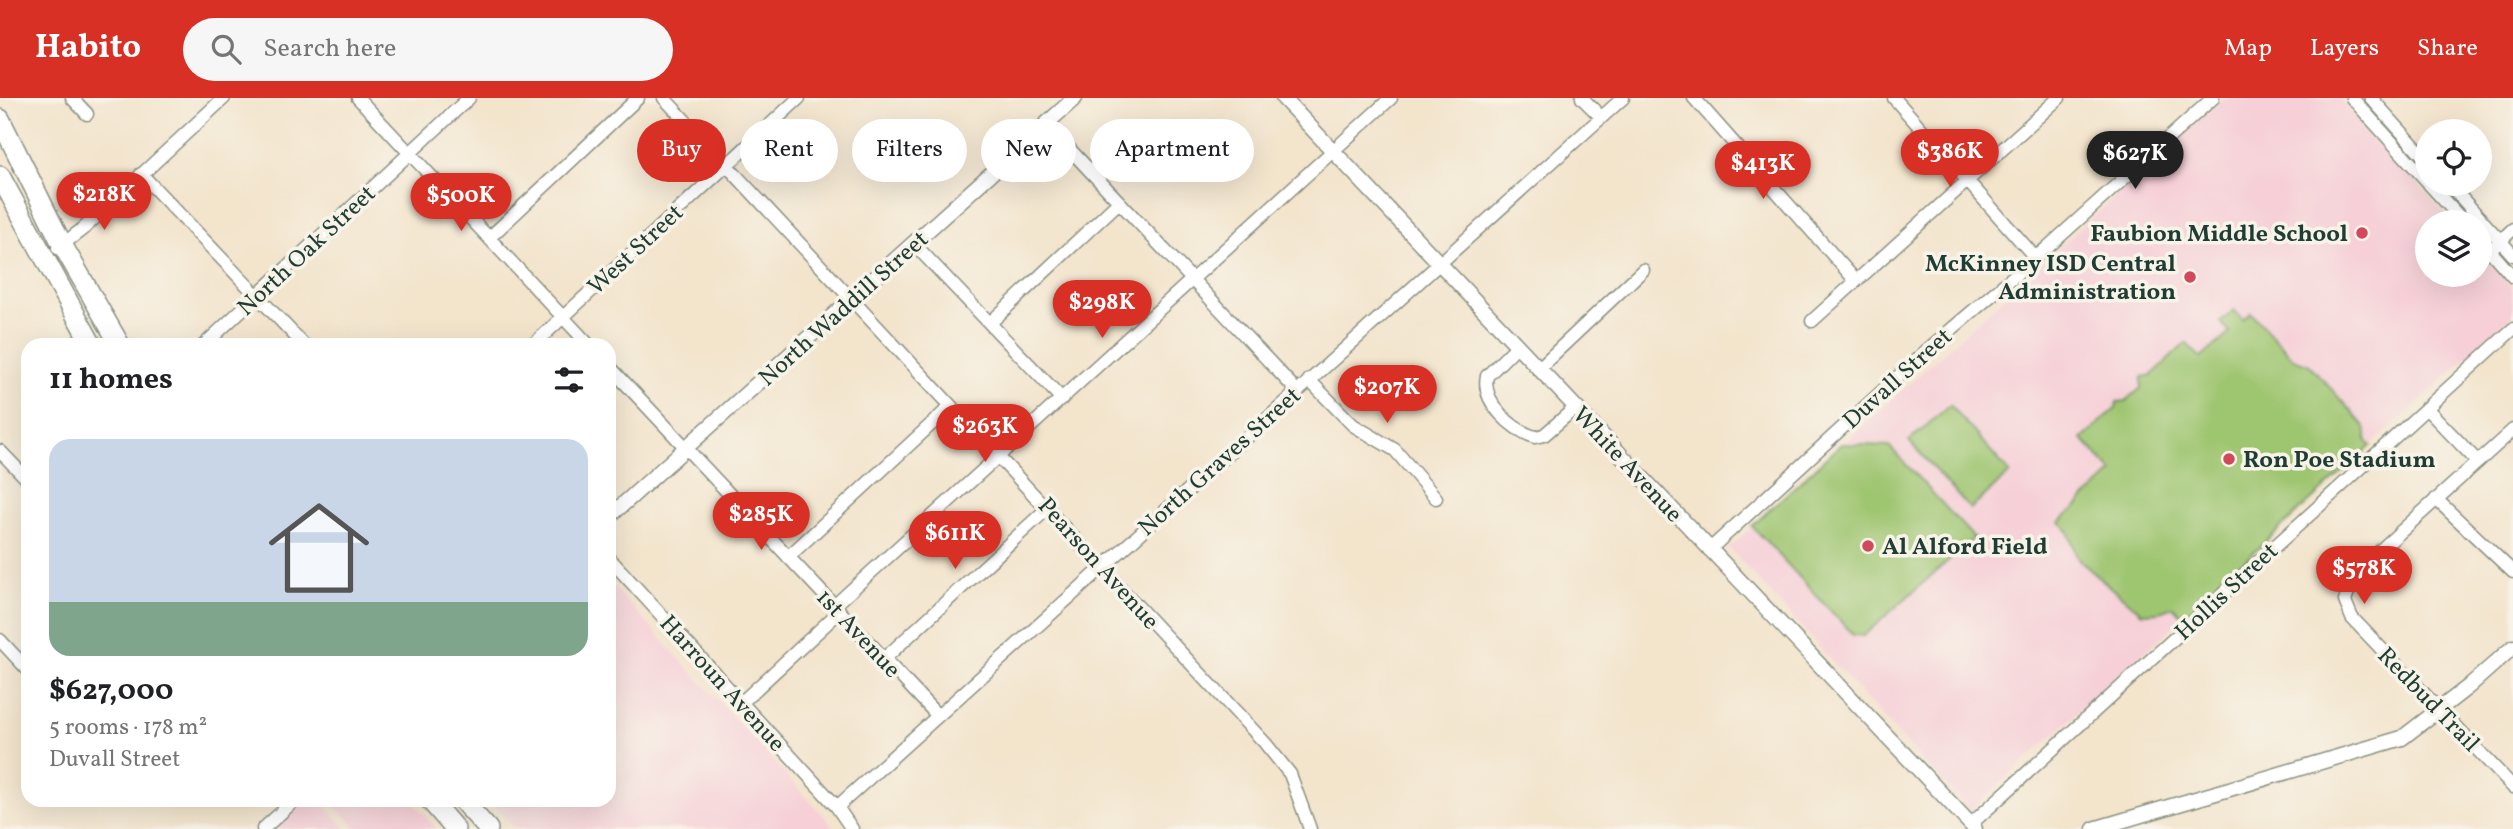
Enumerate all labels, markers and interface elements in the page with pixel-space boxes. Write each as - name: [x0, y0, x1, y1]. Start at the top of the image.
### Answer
- search box: [183, 18, 673, 81]
- text: Habito: [35, 26, 141, 72]
- icon: search: [207, 30, 245, 68]
- text: Search here: [263, 31, 396, 67]
- text: Map: [2224, 32, 2272, 66]
- text: Layers: [2310, 32, 2379, 66]
- text: Share: [2417, 32, 2478, 66]
- chip: Buy: [637, 119, 726, 182]
- chip: Rent: [740, 119, 838, 182]
- chip: Filters: [852, 119, 967, 182]
- chip: New: [981, 119, 1076, 182]
- chip: Apartment: [1090, 119, 1254, 182]
- map controls: [2415, 119, 2492, 287]
- button: locate: [2415, 119, 2492, 196]
- pin: $386K: [1901, 130, 1999, 189]
- pin: $627K: [2086, 132, 2184, 191]
- text: $386K: [1917, 136, 1983, 168]
- text: $627K: [2103, 138, 2167, 170]
- pin: $413K: [1714, 141, 1812, 201]
- text: $413K: [1731, 148, 1795, 180]
- pin: $218K: [55, 172, 153, 232]
- pin: $500K: [412, 174, 510, 233]
- street label: North Oak Street: [231, 178, 384, 325]
- text: $218K: [72, 179, 136, 211]
- text: $500K: [427, 180, 495, 212]
- street label: West Street: [581, 197, 692, 304]
- button: layers: [2415, 210, 2492, 287]
- place label: Faubion Middle School: [2090, 218, 2348, 252]
- street label: North Waddill Street: [752, 224, 937, 395]
- marker: Faubion Middle School: [2354, 225, 2370, 241]
- place label: McKinney ISD Central Administration: [1925, 248, 2176, 310]
- marker: McKinney ISD Central Administration: [2182, 269, 2198, 285]
- pin: $298K: [1053, 280, 1151, 340]
- text: $298K: [1069, 287, 1135, 319]
- street label: Duvall Street: [1836, 321, 1961, 438]
- text: 11 homes: [49, 359, 173, 401]
- icon: filters: [550, 361, 588, 399]
- pin: $207K: [1338, 366, 1436, 425]
- text: $207K: [1354, 372, 1420, 404]
- street label: North Graves Street: [1131, 380, 1309, 545]
- street label: White Avenue: [1564, 400, 1690, 531]
- pin: $263K: [936, 404, 1034, 464]
- text: $263K: [952, 411, 1018, 443]
- place label: Ron Poe Stadium: [2243, 444, 2436, 478]
- marker: Ron Poe Stadium: [2221, 451, 2237, 467]
- icon: home: [256, 485, 382, 611]
- street label: Pearson Avenue: [1029, 491, 1166, 638]
- pin: $285K: [712, 492, 810, 552]
- text: $285K: [729, 499, 793, 531]
- pin: $611K: [906, 512, 1004, 571]
- text: $611K: [925, 518, 985, 550]
- place label: Al Alford Field: [1882, 531, 2048, 565]
- street label: Hollis Street: [2168, 536, 2287, 649]
- marker: Al Alford Field: [1860, 538, 1876, 554]
- pin: $578K: [2315, 546, 2413, 606]
- text: $578K: [2332, 553, 2396, 585]
- street label: 1st Avenue: [807, 582, 908, 687]
- street label: Harroun Avenue: [651, 608, 792, 760]
- street label: Redbud Trail: [2369, 640, 2487, 761]
- text: $627,000: [49, 670, 173, 712]
- text: 5 rooms · 178 m²: [49, 712, 207, 744]
- text: Duvall Street: [49, 744, 180, 776]

